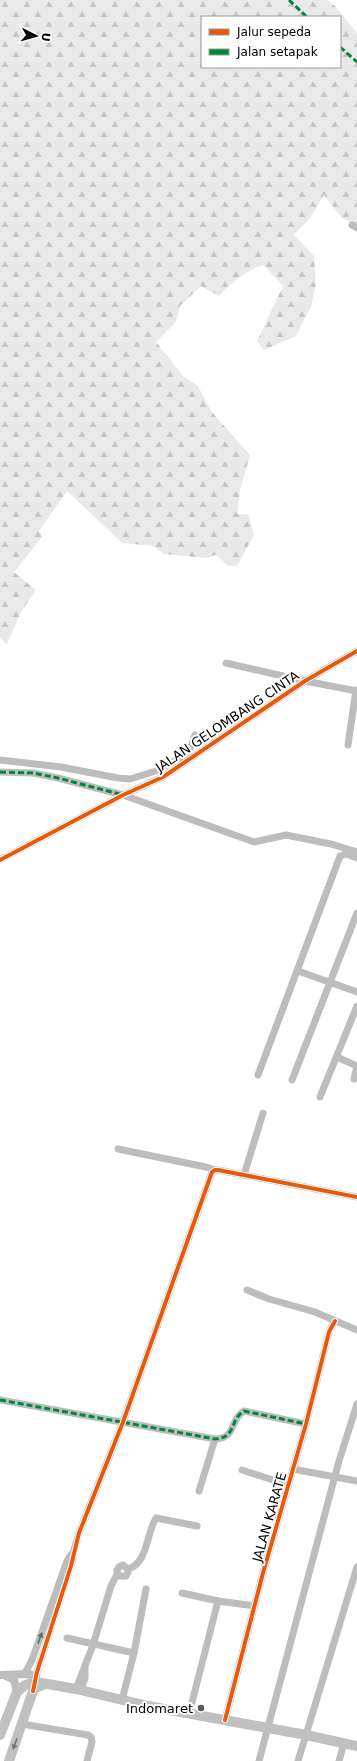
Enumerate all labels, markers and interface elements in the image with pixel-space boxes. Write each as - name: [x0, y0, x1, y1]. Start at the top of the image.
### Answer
- north arrow: [16, 16, 56, 56]
- legend: [201, 16, 341, 68]
- text: Jalur sepeda: [236, 25, 311, 39]
- text: U: [39, 32, 52, 42]
- text: Jalan setapak: [236, 45, 318, 59]
- street label: JALAN GELOMBANG CINTA: [152, 668, 302, 776]
- street label: JALAN KARATE: [249, 1471, 289, 1565]
- one-way arrow: [37, 1631, 43, 1643]
- place label: Indomaret: [126, 1701, 193, 1716]
- marker: Indomaret: [196, 1703, 206, 1713]
- one-way arrow: [11, 1739, 17, 1751]

